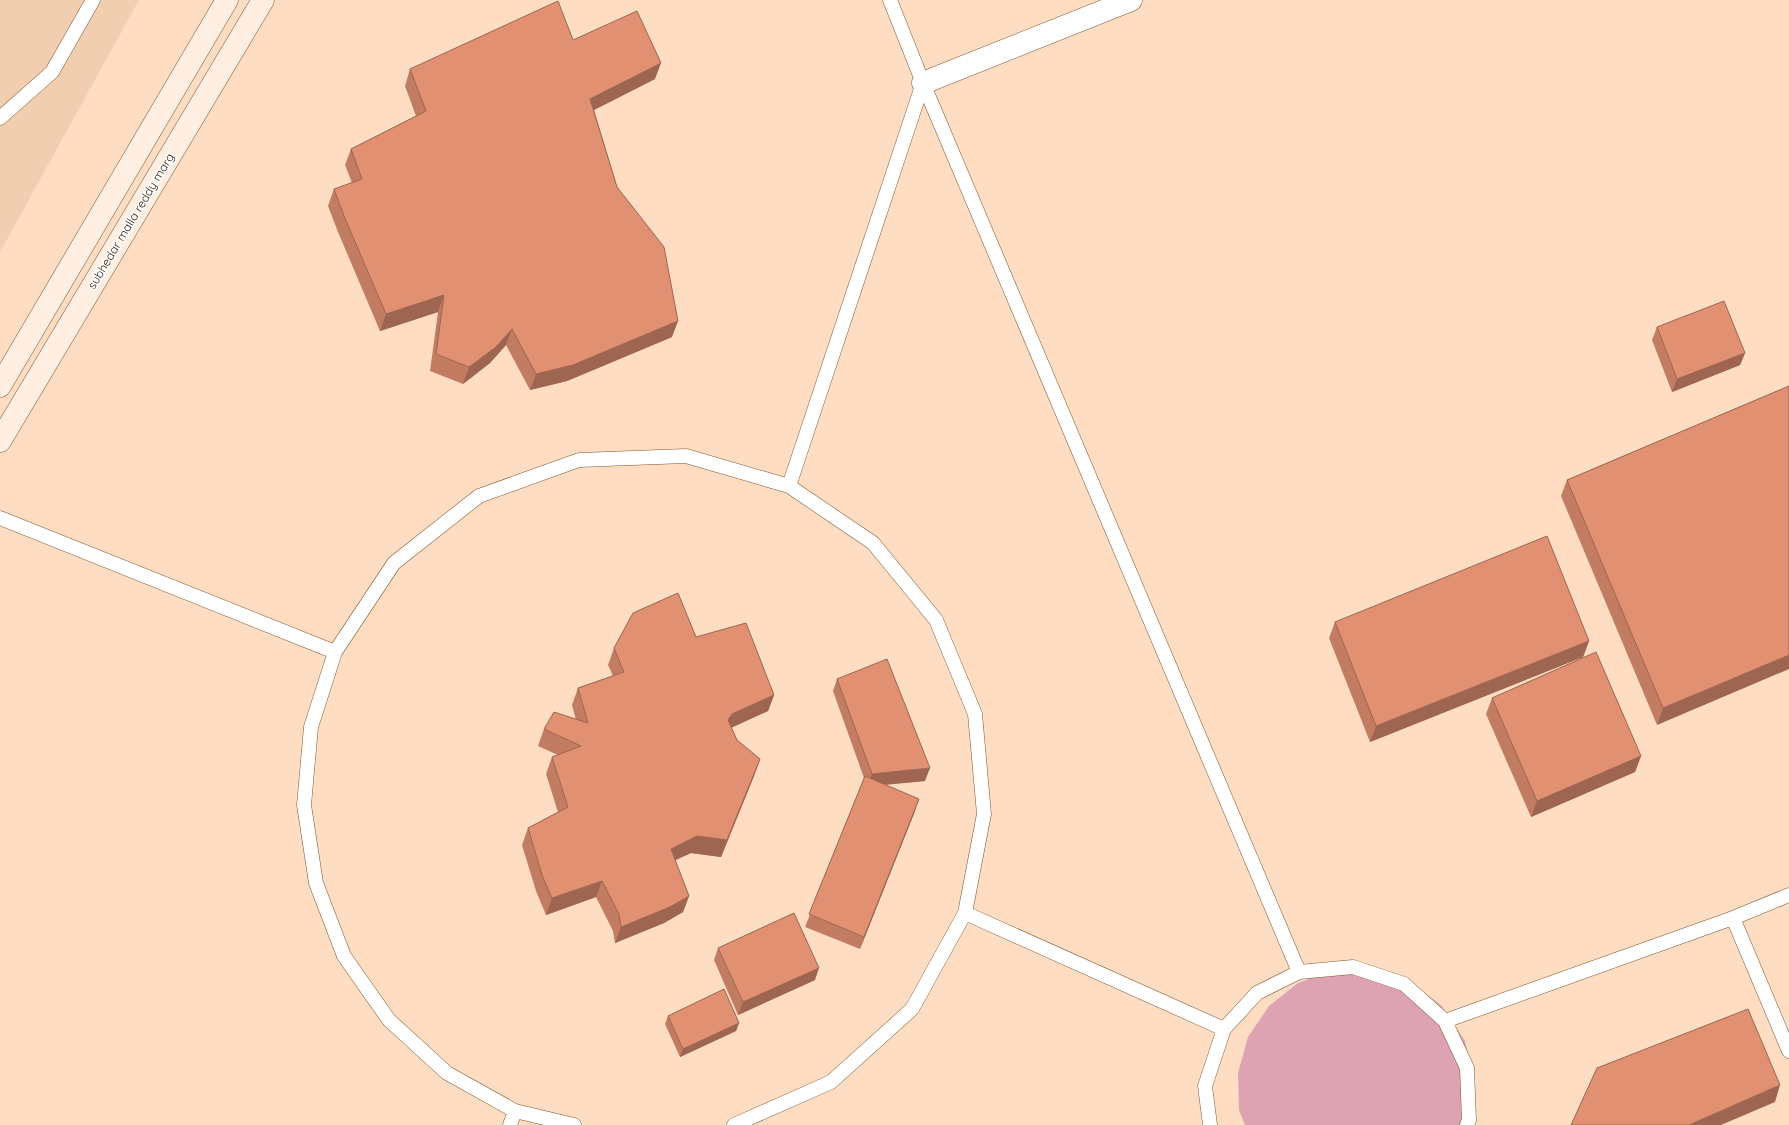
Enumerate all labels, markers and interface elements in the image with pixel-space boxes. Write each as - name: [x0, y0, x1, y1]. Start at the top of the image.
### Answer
- street label: subhedar malla reddy marg: [84, 150, 177, 291]

